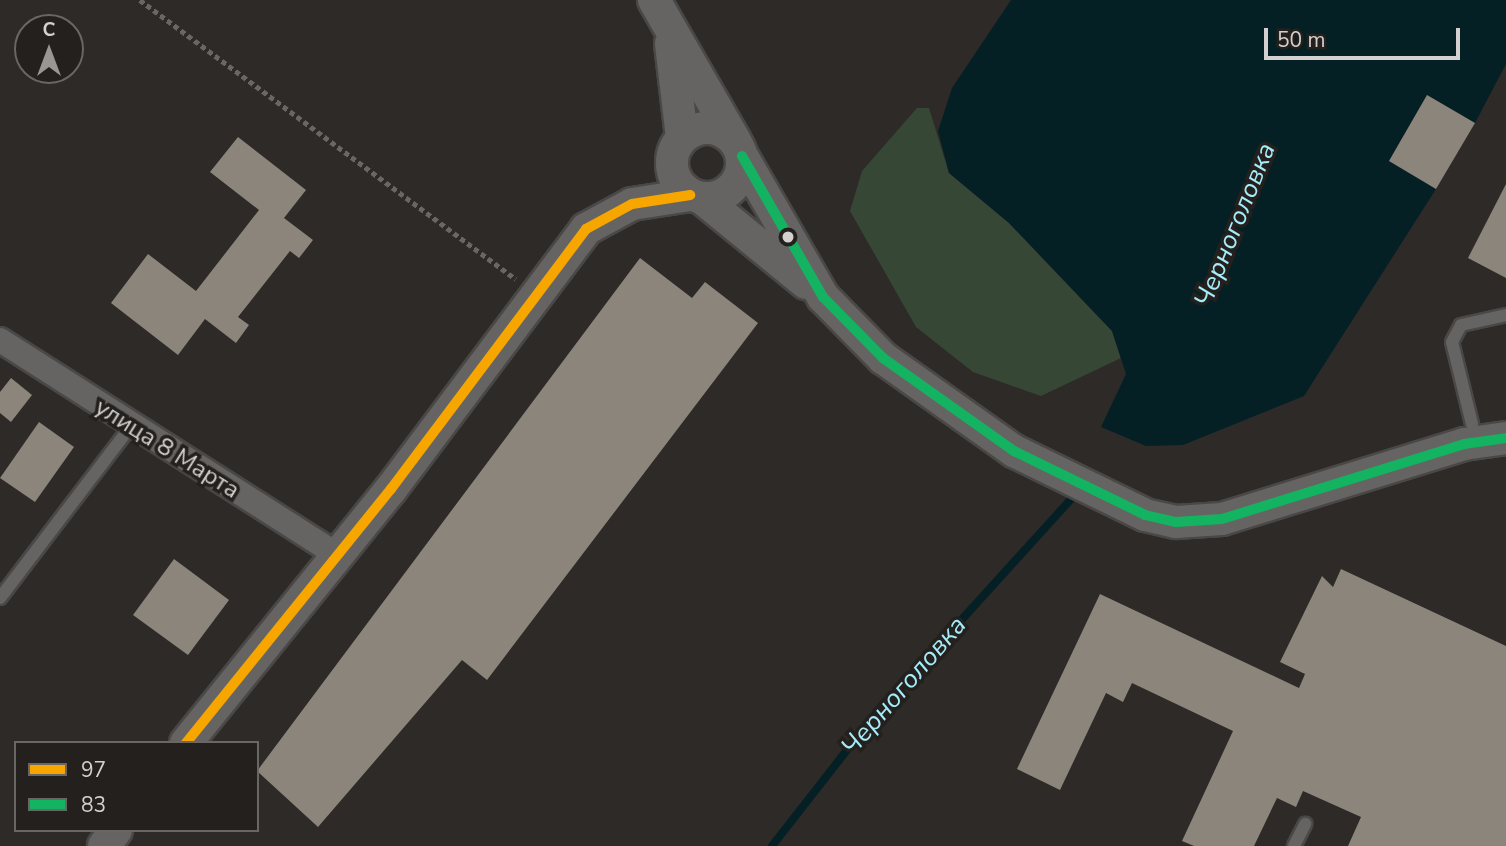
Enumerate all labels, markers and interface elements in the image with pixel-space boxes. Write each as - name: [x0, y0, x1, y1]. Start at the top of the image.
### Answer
- north arrow: [14, 14, 84, 84]
- scale bar: [1268, 14, 1464, 58]
- text: С: [43, 17, 55, 43]
- text: 50 m: [1277, 26, 1326, 54]
- water label: Черноголовка: [1188, 138, 1282, 312]
- unlabelled marker: [781, 230, 795, 244]
- street label: улица 8 Марта: [89, 393, 245, 505]
- water label: Черноголовка: [835, 610, 973, 762]
- legend: [14, 741, 259, 832]
- text: 97: [81, 756, 106, 784]
- text: 83: [81, 791, 106, 819]

